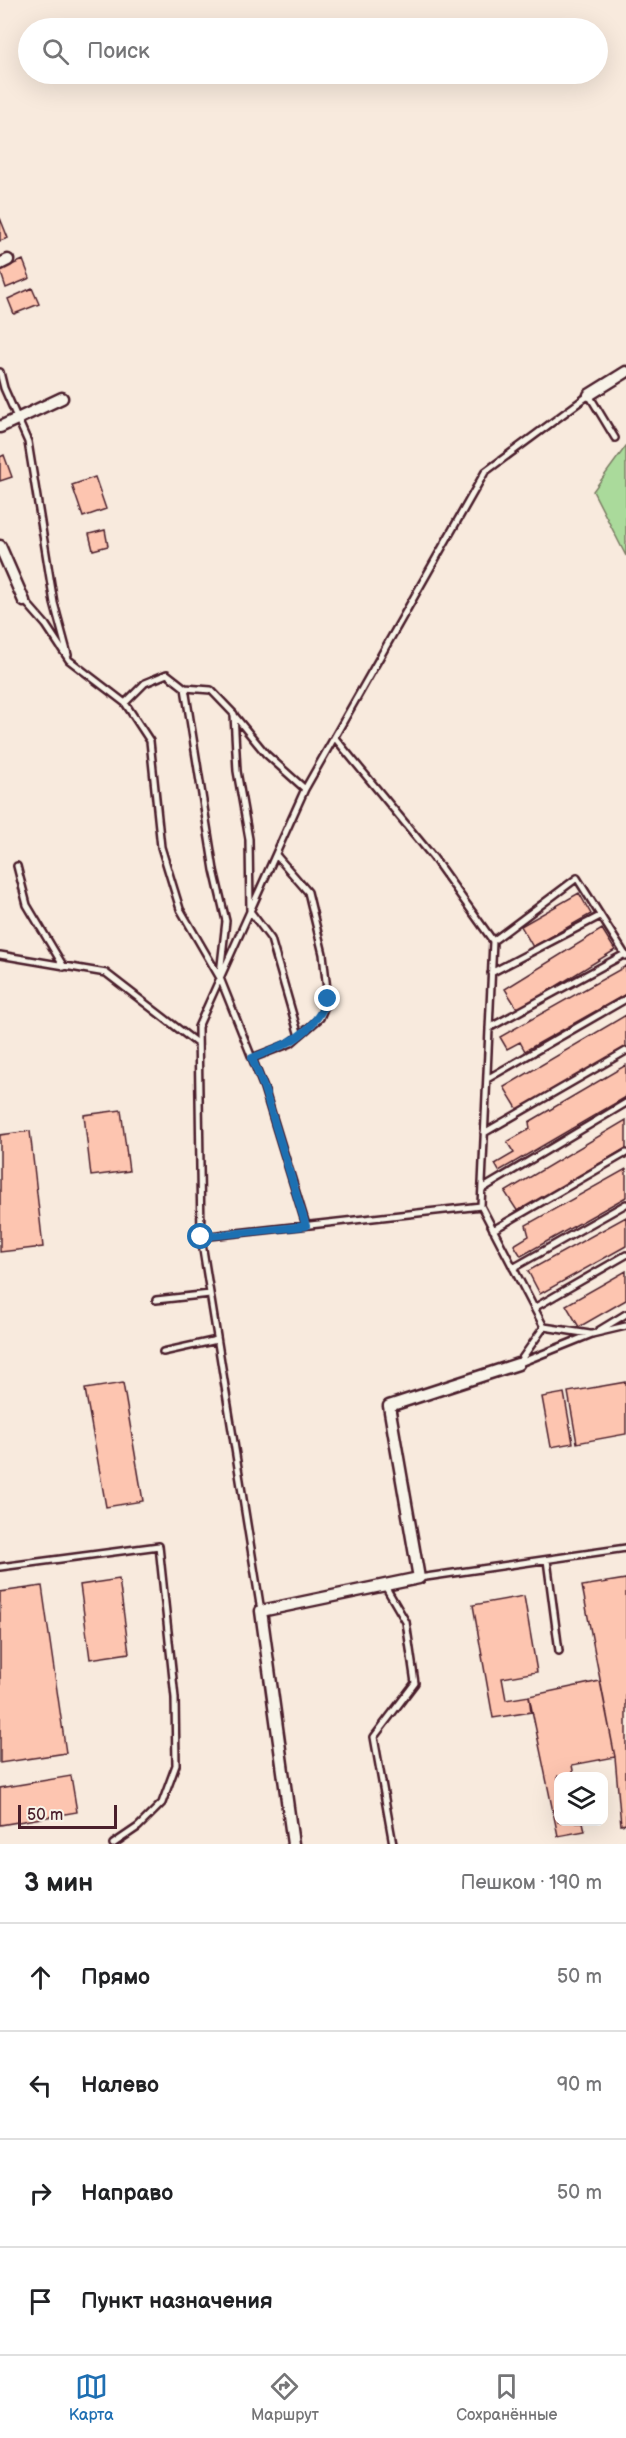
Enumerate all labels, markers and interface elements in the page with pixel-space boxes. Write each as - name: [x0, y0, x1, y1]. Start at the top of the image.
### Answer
- search box: [18, 18, 608, 84]
- icon: search: [39, 35, 72, 68]
- text: Поиск: [87, 38, 150, 65]
- route end: [314, 985, 340, 1011]
- route start: [187, 1223, 213, 1249]
- map controls: [554, 1772, 608, 1826]
- button: layers: [554, 1772, 608, 1826]
- scale bar: [18, 1802, 117, 1830]
- text: 50 m: [27, 1806, 63, 1825]
- text: 3 мин: [24, 1868, 93, 1899]
- text: Пешком · 190 m: [461, 1871, 602, 1895]
- icon: ahead: [24, 1961, 57, 1994]
- text: Прямо: [81, 1964, 150, 1991]
- text: 50 m: [557, 1965, 602, 1989]
- icon: left: [24, 2069, 57, 2102]
- text: Налево: [81, 2072, 159, 2099]
- text: 90 m: [557, 2073, 602, 2097]
- icon: right: [24, 2177, 57, 2210]
- text: Направо: [81, 2180, 173, 2207]
- text: 50 m: [557, 2181, 602, 2205]
- icon: arrive: [24, 2285, 57, 2318]
- text: Пункт назначения: [81, 2288, 273, 2315]
- tab: Карта: [69, 2370, 114, 2425]
- tab: Маршрут: [251, 2370, 319, 2425]
- tab: Сохранённые: [456, 2370, 557, 2425]

